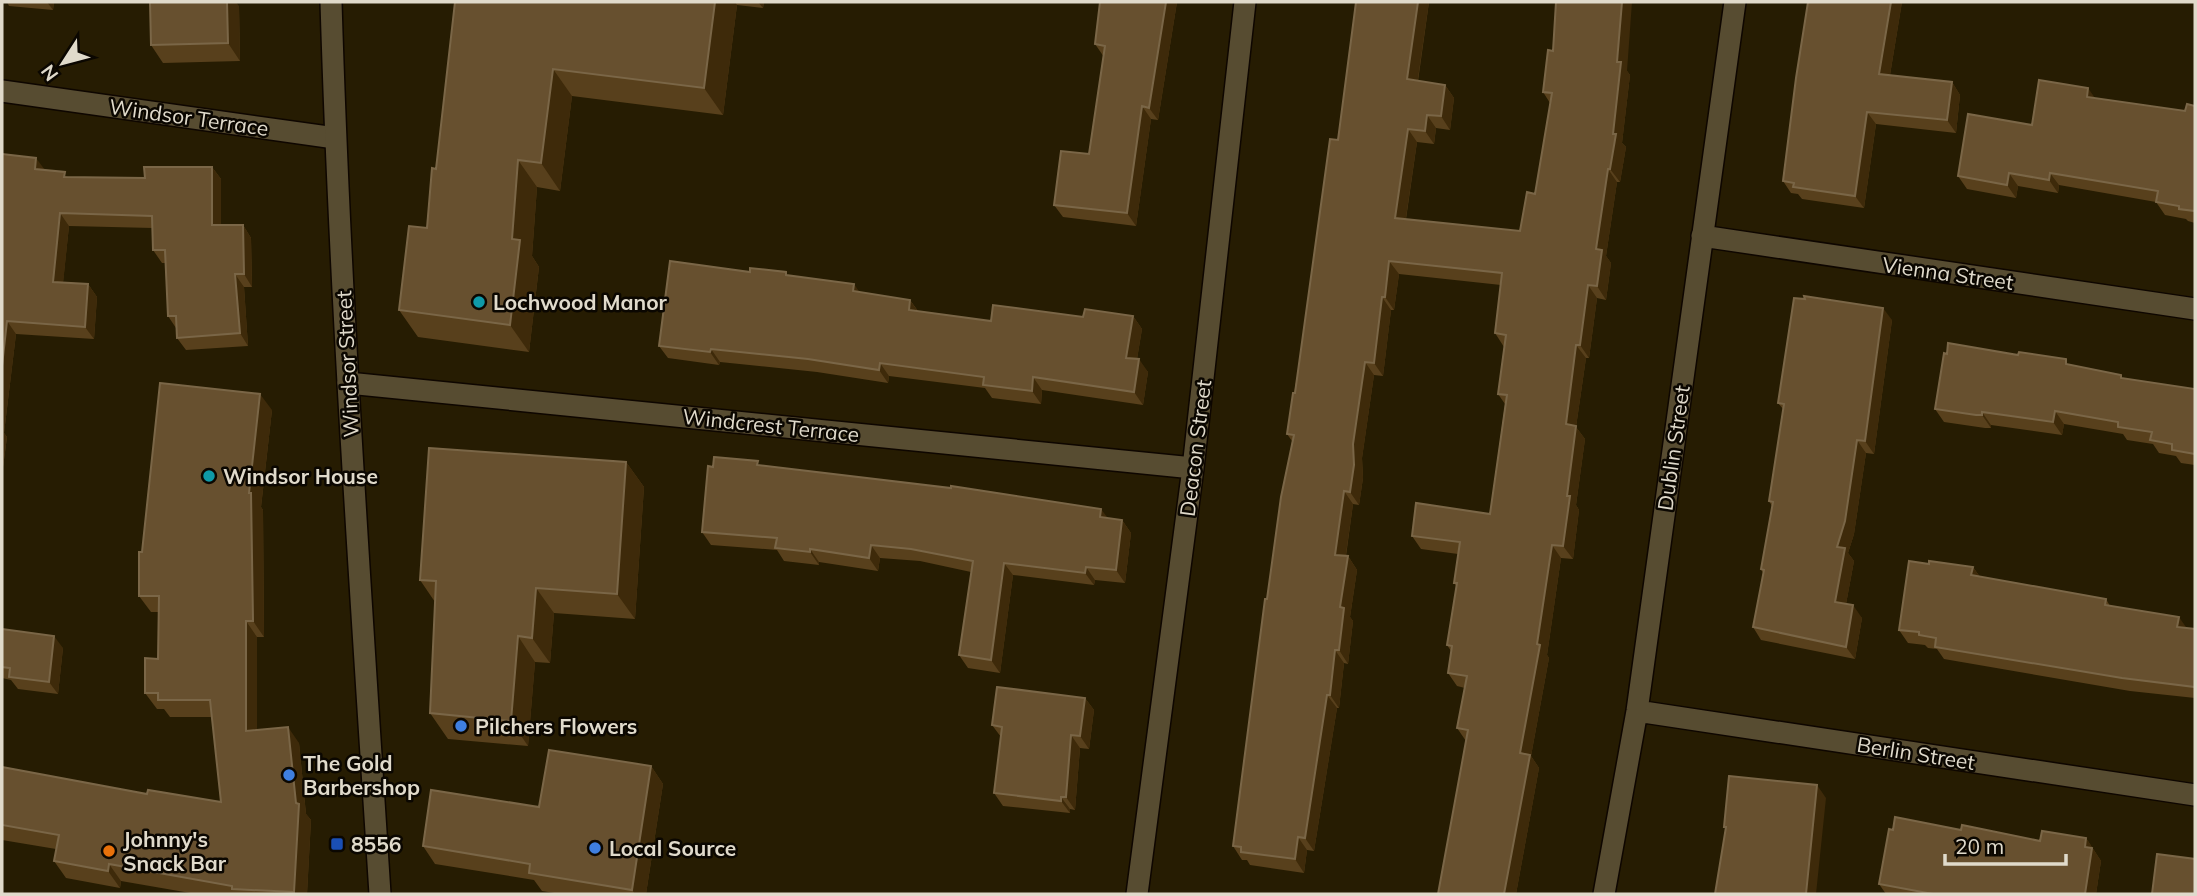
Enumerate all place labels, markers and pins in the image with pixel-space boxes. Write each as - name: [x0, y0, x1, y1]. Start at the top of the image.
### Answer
- place label: Lochwood Manor: [493, 289, 668, 315]
- marker: Lochwood Manor: [471, 294, 487, 310]
- place label: Windsor House: [223, 463, 378, 489]
- marker: Windsor House: [201, 468, 217, 484]
- place label: Pilchers Flowers: [475, 713, 637, 739]
- marker: Pilchers Flowers: [453, 718, 469, 734]
- place label: The Gold Barbershop: [303, 750, 420, 800]
- marker: The Gold Barbershop: [281, 767, 297, 783]
- place label: Johnny's Snack Bar: [123, 826, 227, 876]
- place label: 8556: [351, 831, 401, 857]
- place label: Local Source: [609, 835, 736, 861]
- marker: 8556: [329, 836, 345, 852]
- marker: Local Source: [587, 840, 603, 856]
- marker: Johnny's Snack Bar: [101, 843, 117, 859]

